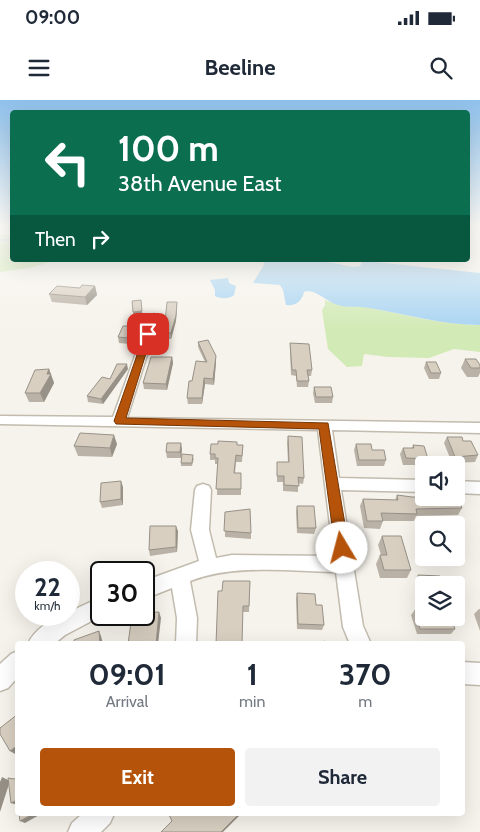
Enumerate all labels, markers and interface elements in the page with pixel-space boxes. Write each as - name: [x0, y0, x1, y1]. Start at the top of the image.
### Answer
- text: 09:00: [25, 6, 80, 29]
- icon: menu: [25, 54, 53, 82]
- text: Beeline: [205, 54, 275, 81]
- icon: search: [427, 54, 455, 82]
- text: 100 m: [118, 127, 219, 170]
- icon: left: [35, 130, 100, 195]
- text: 38th Avenue East: [118, 170, 282, 197]
- icon: right: [86, 225, 114, 253]
- text: Then: [35, 228, 76, 251]
- pin: [127, 313, 169, 355]
- icon: arrive: [134, 320, 162, 348]
- map controls: [415, 456, 465, 626]
- button: sound: [415, 456, 465, 506]
- button: search: [415, 516, 465, 566]
- position arrow: [315, 521, 367, 573]
- speed limit sign: 30: [90, 561, 155, 626]
- text: 22: [34, 572, 61, 602]
- button: layers: [415, 576, 465, 626]
- text: km/h: [34, 598, 61, 613]
- text: 09:01: [89, 656, 166, 693]
- text: 1: [247, 656, 258, 693]
- text: 370: [339, 656, 391, 693]
- text: Arrival: [106, 692, 148, 711]
- text: min: [239, 692, 265, 711]
- text: m: [358, 692, 372, 711]
- button: Exit: [40, 748, 235, 806]
- button: Share: [245, 748, 440, 806]

